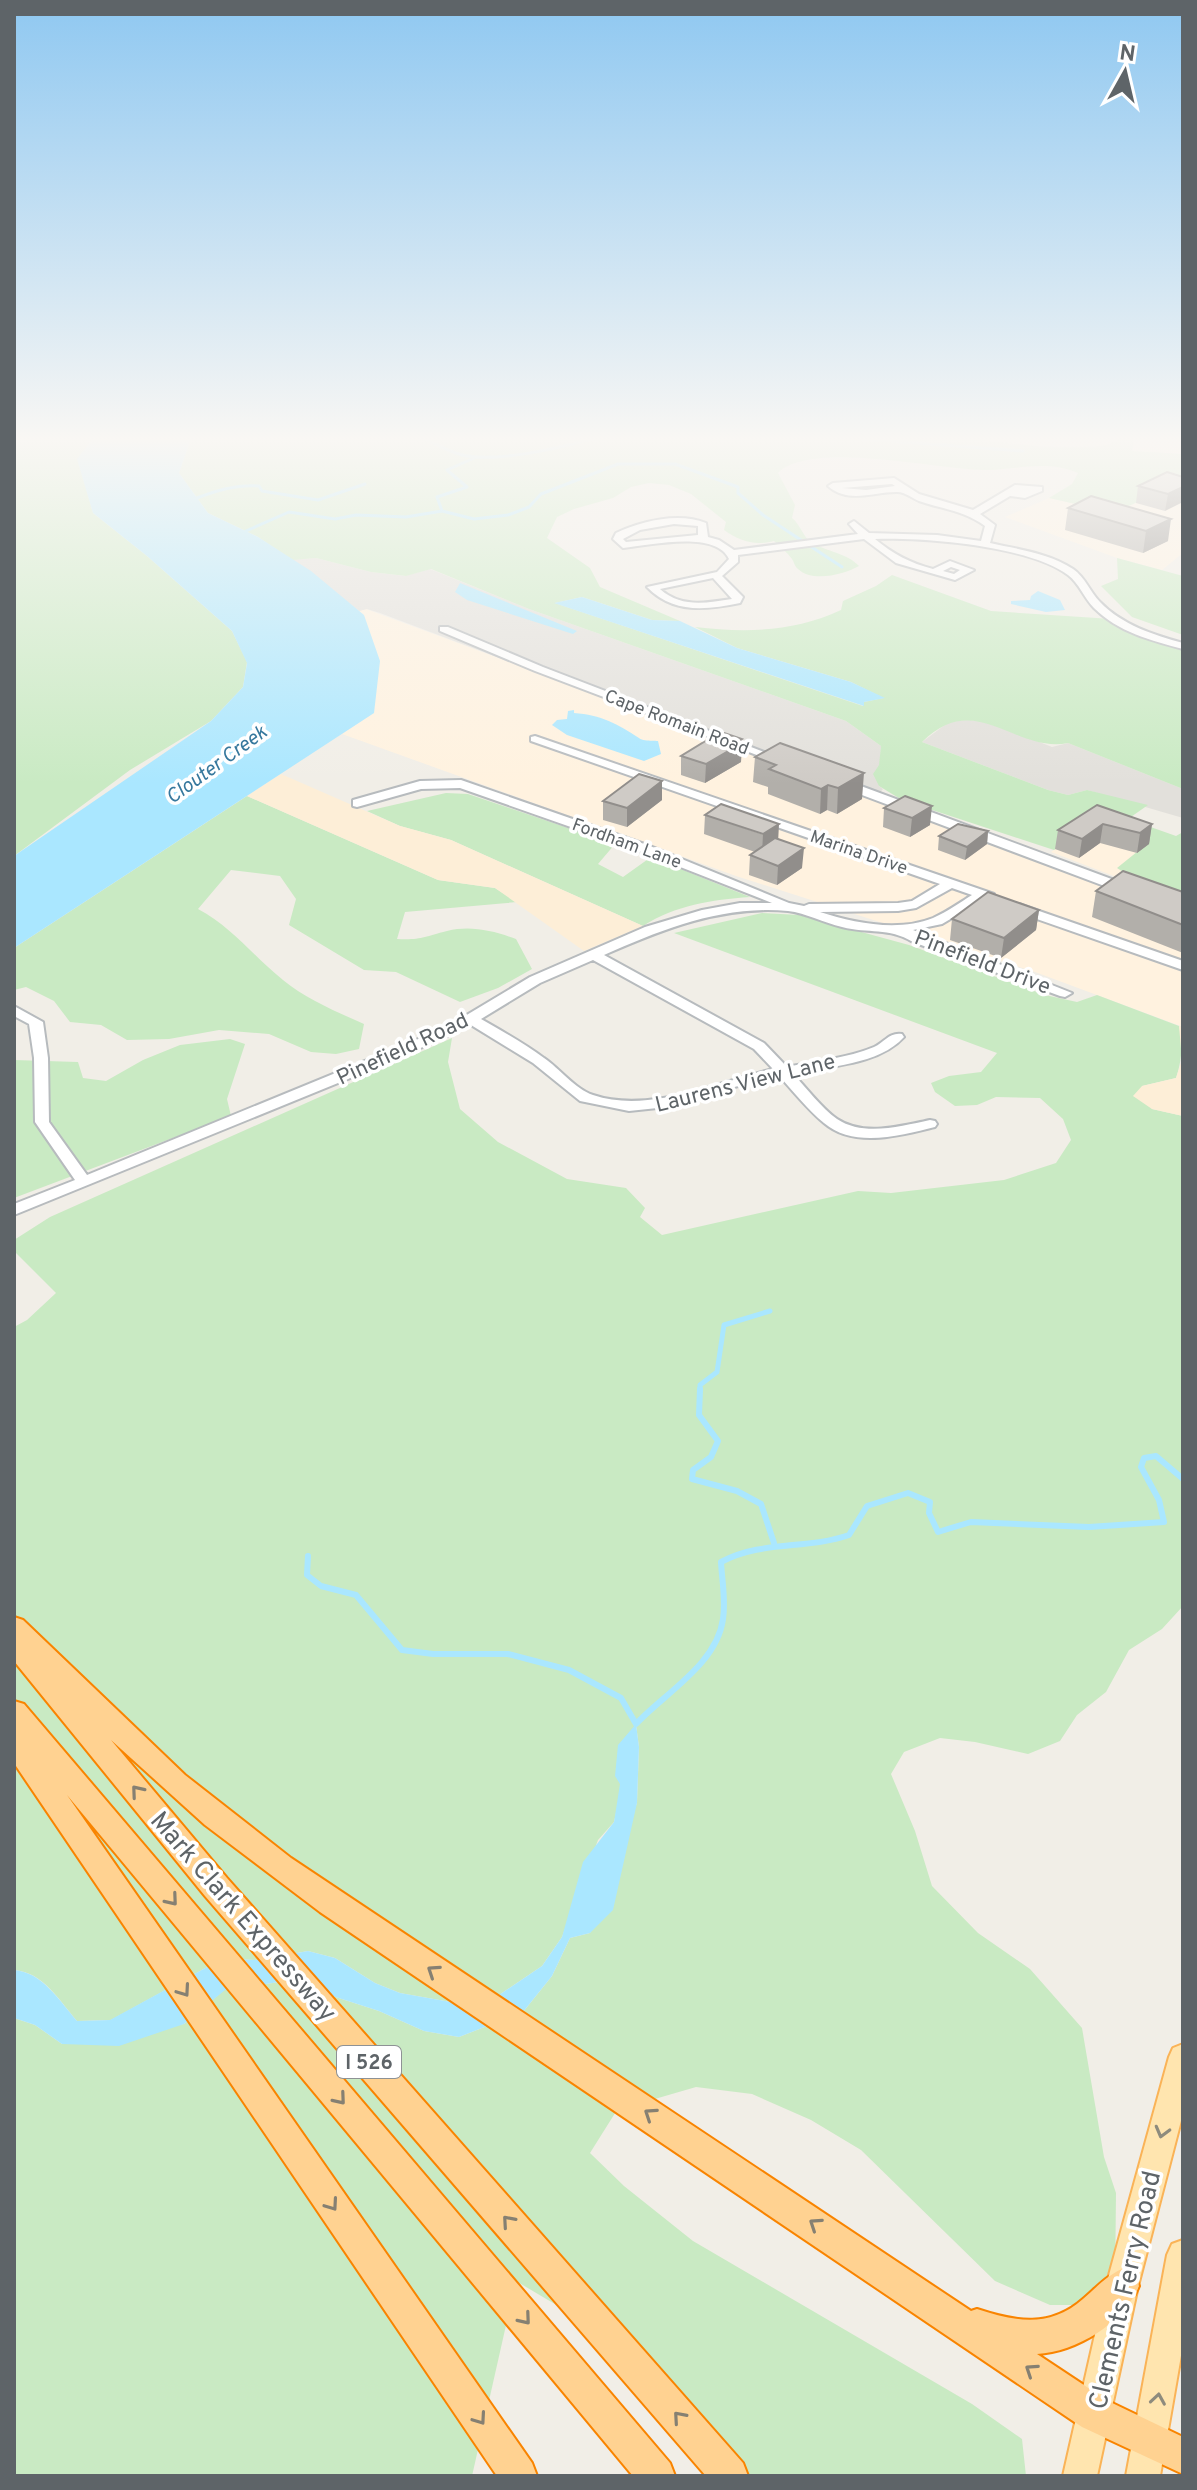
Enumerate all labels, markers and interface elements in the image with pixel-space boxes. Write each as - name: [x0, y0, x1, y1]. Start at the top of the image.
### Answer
- north arrow: [1085, 32, 1165, 112]
- text: N: [1118, 40, 1137, 69]
- street label: Cape Romain Road: [601, 685, 752, 761]
- water label: Clouter Creek: [162, 720, 274, 811]
- street label: Fordham Lane: [569, 814, 684, 875]
- street label: Marina Drive: [807, 826, 910, 881]
- street label: Pinefield Drive: [910, 925, 1054, 1002]
- street label: Pinefield Road: [333, 1008, 473, 1093]
- street label: Laurens View Lane: [653, 1049, 838, 1120]
- one-way arrow: [132, 1786, 147, 1801]
- street label: Mark Clark Expressway: [142, 1806, 343, 2030]
- one-way arrow: [162, 1891, 177, 1905]
- one-way arrow: [427, 1965, 442, 1980]
- one-way arrow: [174, 1982, 189, 1996]
- road number: I 526: [337, 2046, 401, 2078]
- one-way arrow: [330, 2090, 345, 2104]
- one-way arrow: [644, 2109, 658, 2124]
- one-way arrow: [1155, 2125, 1172, 2139]
- street label: Clements Ferry Road: [1083, 2168, 1170, 2413]
- one-way arrow: [322, 2196, 337, 2210]
- one-way arrow: [504, 2216, 518, 2231]
- one-way arrow: [809, 2219, 824, 2234]
- one-way arrow: [515, 2310, 530, 2325]
- one-way arrow: [1025, 2365, 1039, 2380]
- one-way arrow: [1148, 2393, 1165, 2406]
- one-way arrow: [470, 2410, 485, 2424]
- one-way arrow: [674, 2412, 689, 2427]

